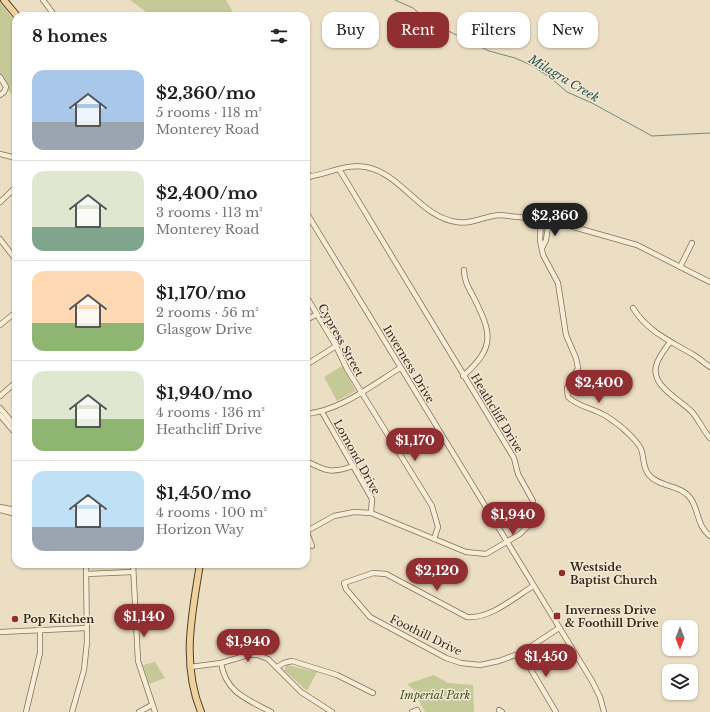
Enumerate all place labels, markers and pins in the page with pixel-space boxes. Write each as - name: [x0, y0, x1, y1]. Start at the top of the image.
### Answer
- pin: $2,360: [522, 203, 588, 237]
- pin: $2,400: [566, 370, 632, 404]
- pin: $1,170: [382, 428, 448, 462]
- pin: $1,940: [480, 502, 546, 536]
- pin: $2,120: [404, 558, 470, 592]
- place label: Westside Baptist Church: [569, 560, 657, 587]
- marker: Westside Baptist Church: [557, 568, 567, 578]
- place label: Inverness Drive & Foothill Drive: [565, 603, 659, 630]
- pin: $1,140: [111, 604, 177, 638]
- marker: Inverness Drive & Foothill Drive: [552, 611, 562, 621]
- place label: Pop Kitchen: [23, 612, 94, 626]
- marker: Pop Kitchen: [10, 614, 20, 624]
- pin: $1,940: [215, 629, 281, 663]
- pin: $1,450: [513, 644, 579, 678]

